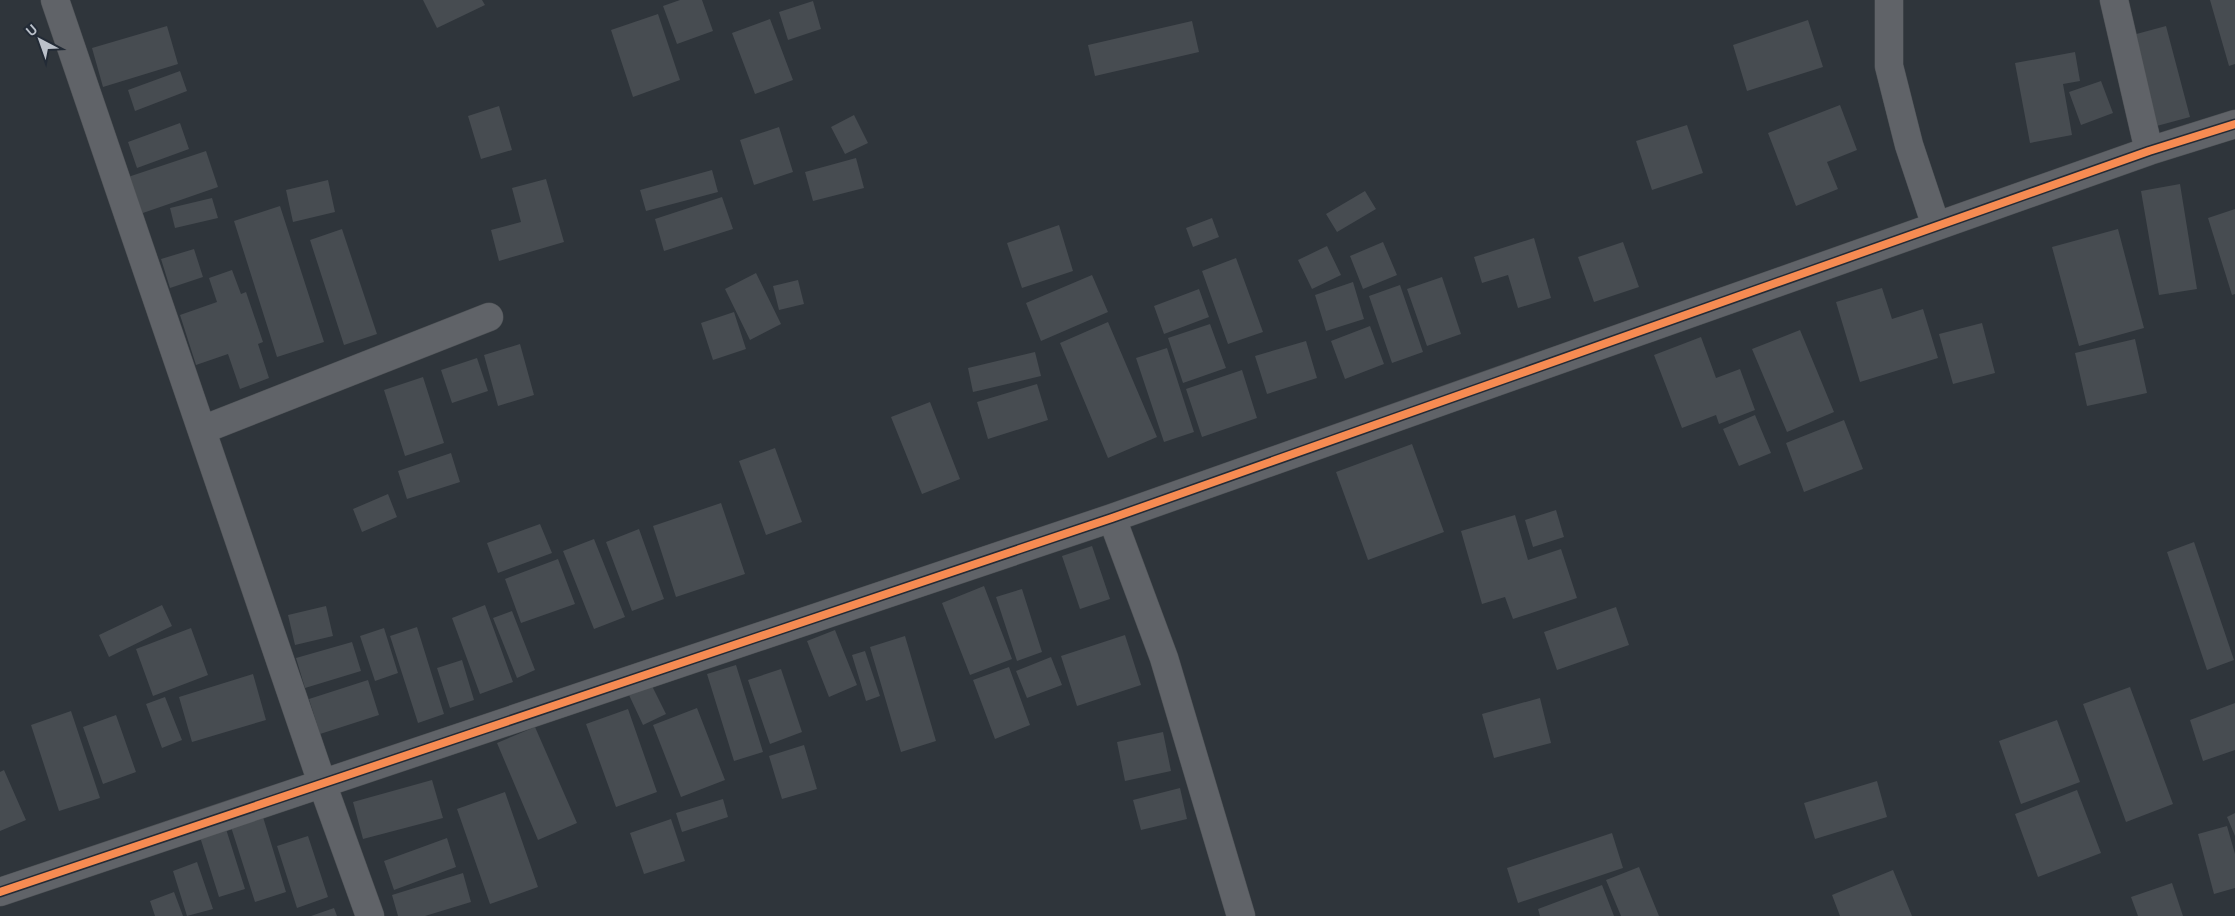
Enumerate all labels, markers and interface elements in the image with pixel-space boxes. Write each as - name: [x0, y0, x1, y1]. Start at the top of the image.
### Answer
- north arrow: [15, 15, 65, 65]
- text: U: [22, 20, 41, 40]

